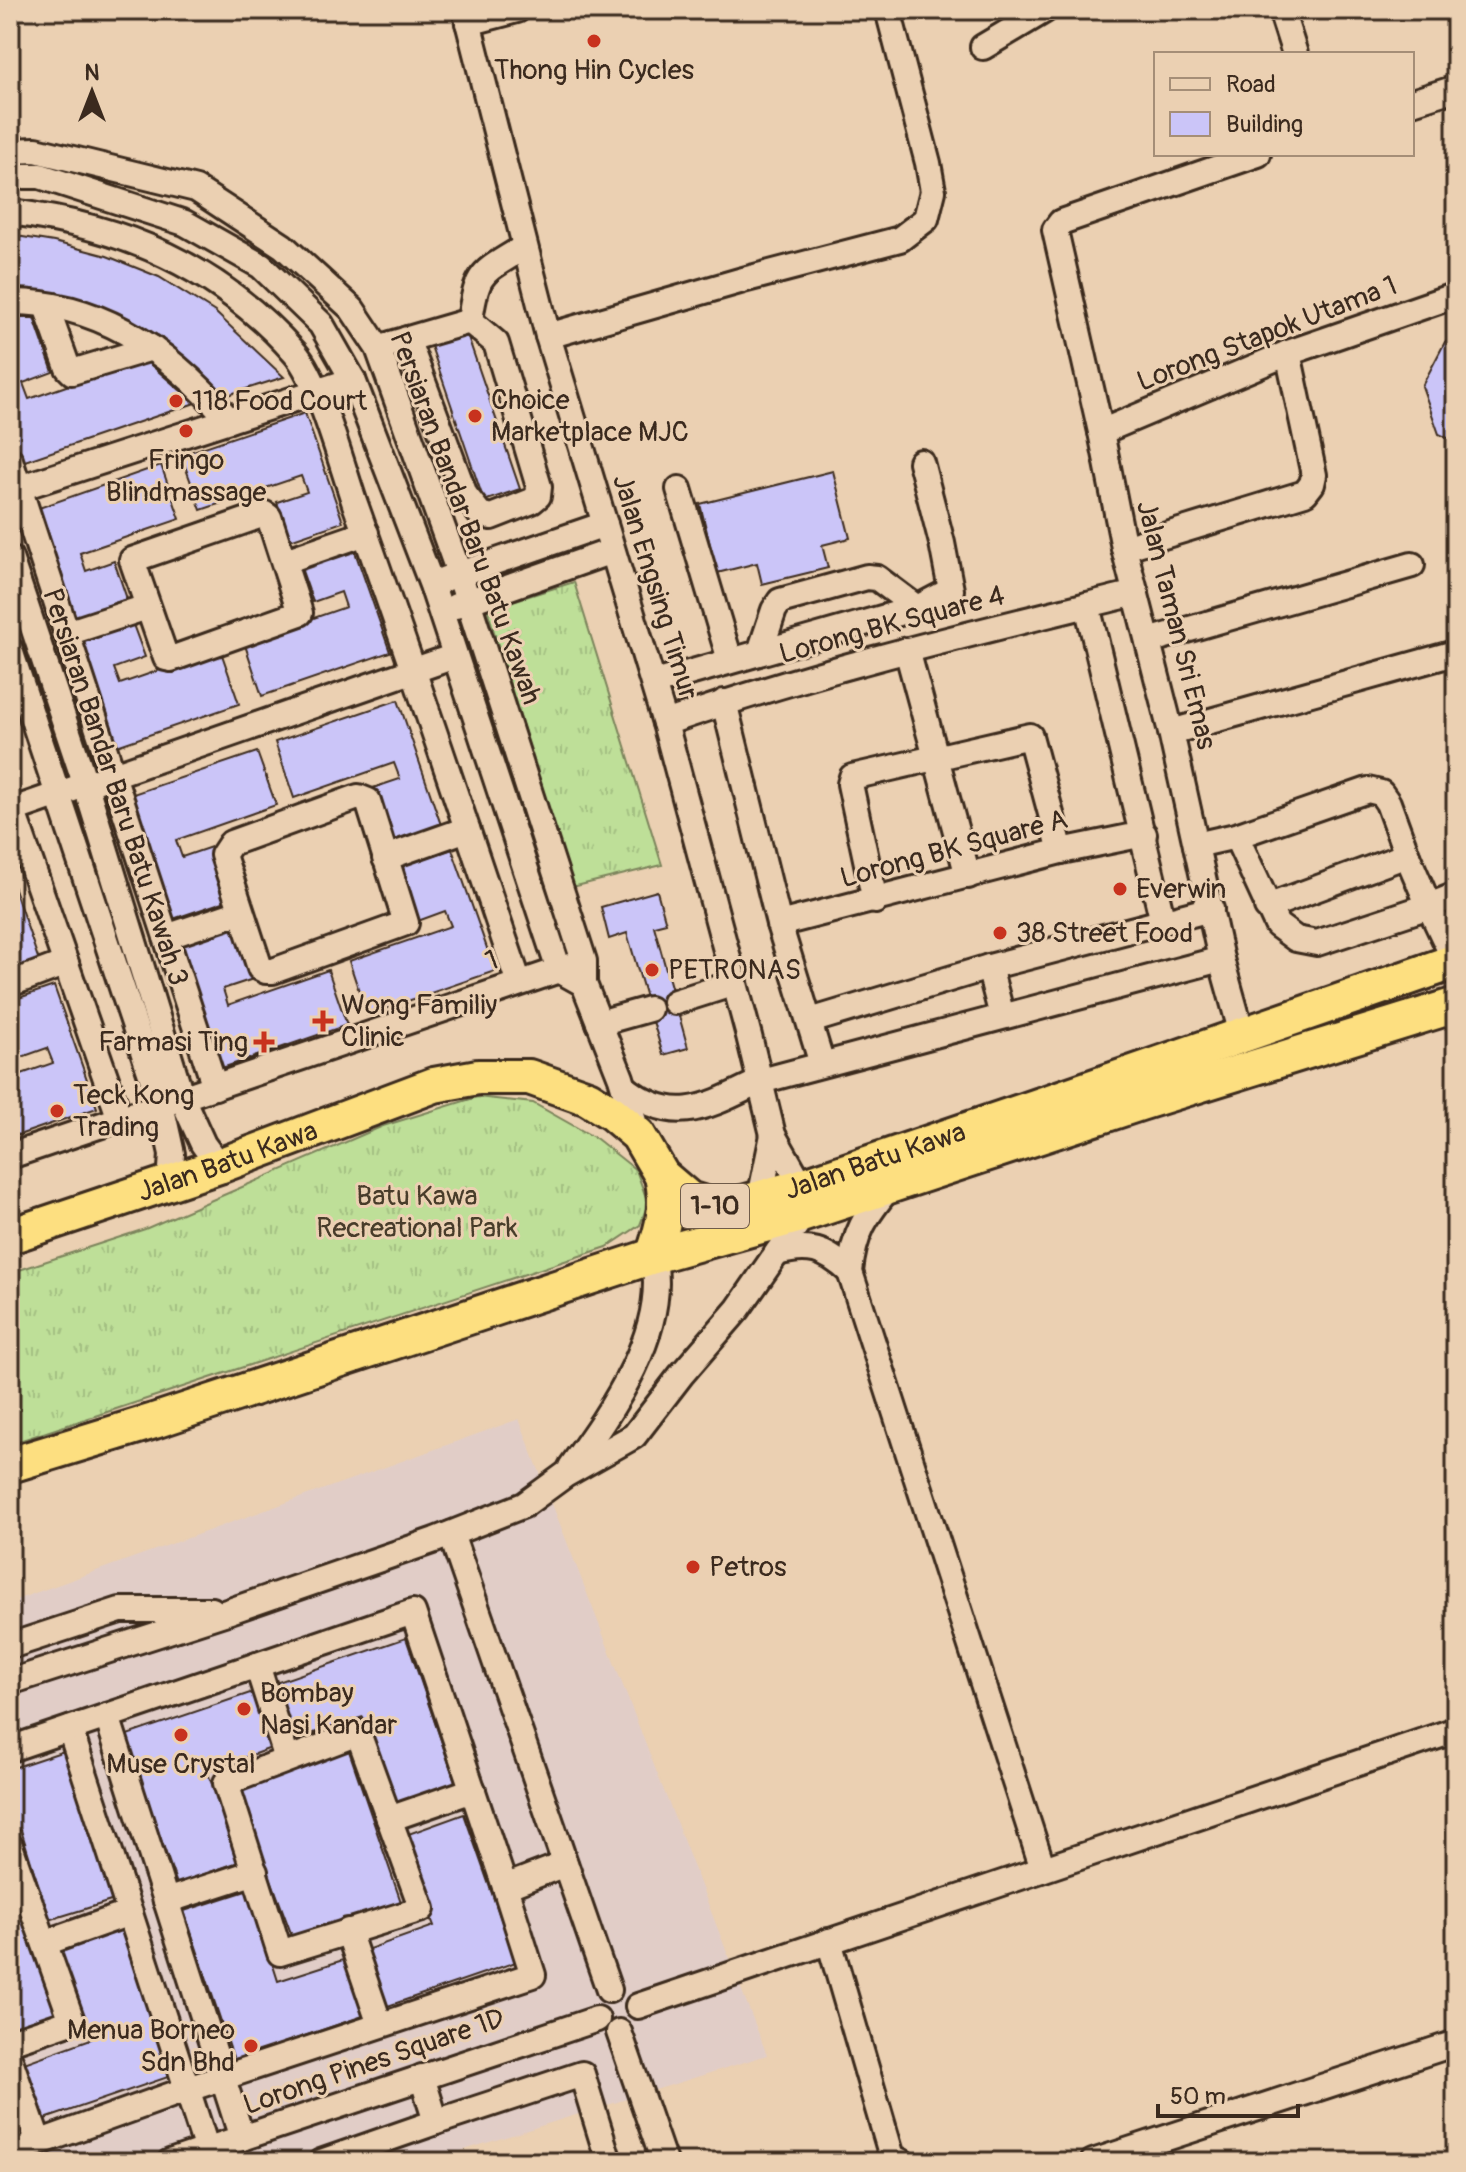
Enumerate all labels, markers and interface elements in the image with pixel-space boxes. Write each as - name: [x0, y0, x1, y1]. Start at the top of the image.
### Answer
- marker: Thong Hin Cycles: [585, 32, 603, 50]
- north arrow: [52, 52, 132, 132]
- legend: [1154, 52, 1414, 156]
- place label: Thong Hin Cycles: [494, 53, 695, 88]
- text: N: [85, 59, 100, 87]
- text: Road: [1226, 70, 1276, 99]
- text: Building: [1226, 110, 1303, 139]
- street label: Lorong Stapok Utama 1: [1132, 268, 1402, 400]
- street label: Persiaran Bandar Baru Batu Kawah: [381, 327, 549, 709]
- place label: Choice Marketplace MJC: [491, 383, 689, 450]
- place label: 118 Food Court: [192, 384, 368, 419]
- marker: 118 Food Court: [167, 392, 185, 410]
- marker: Choice Marketplace MJC: [466, 407, 484, 425]
- marker: Fringo Blindmassage: [177, 422, 195, 440]
- place label: Fringo Blindmassage: [106, 443, 266, 510]
- street label: Jalan Engsing Timur: [604, 470, 706, 704]
- street label: Jalan Taman Sri Emas: [1128, 497, 1224, 754]
- street label: Lorong BK Square 4: [775, 578, 1009, 672]
- street label: Persiaran Bandar Baru Batu Kawah 3: [34, 584, 196, 990]
- street label: Lorong BK Square A: [837, 802, 1071, 896]
- place label: Everwin: [1136, 872, 1226, 907]
- marker: Everwin: [1111, 880, 1129, 898]
- place label: 38 Street Food: [1016, 916, 1193, 951]
- marker: 38 Street Food: [991, 924, 1009, 942]
- street label: 1: [481, 943, 503, 979]
- place label: PETRONAS: [668, 953, 801, 988]
- marker: PETRONAS: [643, 961, 661, 979]
- place label: Wong Familiy Clinic: [341, 988, 497, 1055]
- marker: Wong Familiy Clinic: [312, 1010, 334, 1032]
- place label: Farmasi Ting: [98, 1025, 248, 1060]
- marker: Farmasi Ting: [255, 1033, 273, 1051]
- place label: Teck Kong Trading: [73, 1078, 194, 1145]
- marker: Teck Kong Trading: [48, 1102, 66, 1120]
- street label: Jalan Batu Kawa: [133, 1113, 322, 1210]
- street label: Jalan Batu Kawa: [781, 1114, 970, 1208]
- park label: Batu Kawa Recreational Park: [316, 1179, 518, 1246]
- road number: 1-10: [681, 1184, 749, 1228]
- place label: Petros: [709, 1550, 787, 1585]
- marker: Petros: [684, 1558, 702, 1576]
- place label: Bombay Nasi Kandar: [260, 1676, 397, 1743]
- marker: Bombay Nasi Kandar: [235, 1700, 253, 1718]
- marker: Muse Crystal: [172, 1726, 190, 1744]
- place label: Muse Crystal: [106, 1747, 256, 1782]
- street label: Lorong Pines Square 1D: [239, 2001, 509, 2123]
- place label: Menua Borneo Sdn Bhd: [67, 2013, 235, 2080]
- marker: Menua Borneo Sdn Bhd: [242, 2037, 260, 2055]
- scale bar: [1158, 2068, 1298, 2118]
- text: 50 m: [1170, 2082, 1226, 2111]

